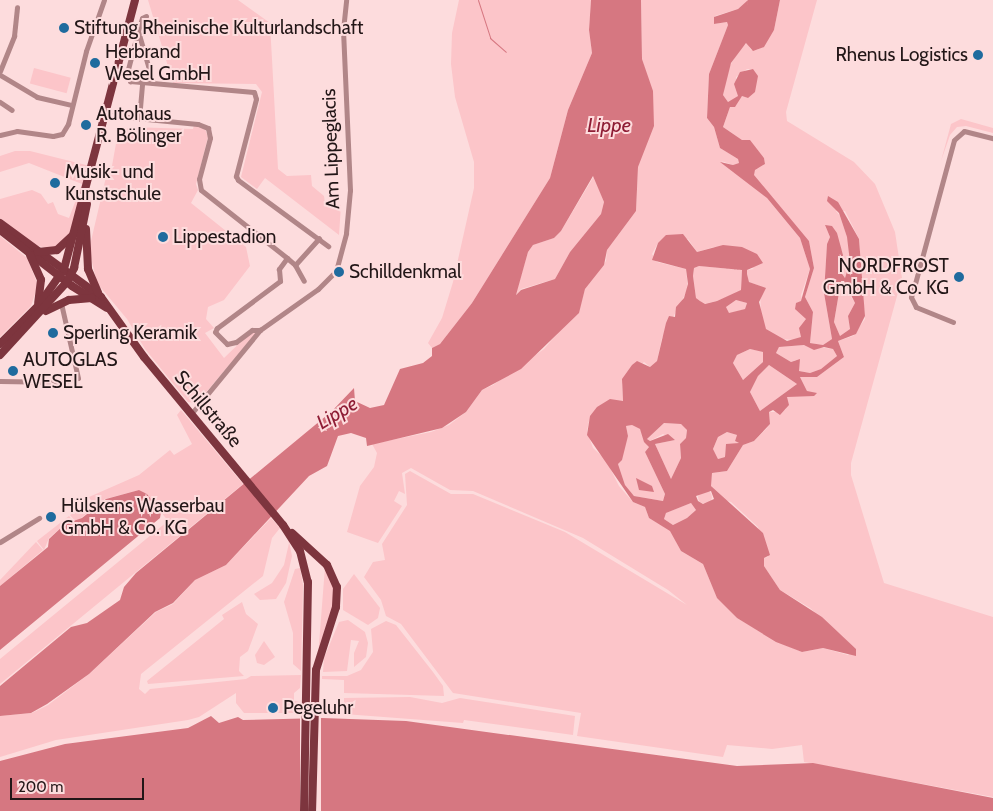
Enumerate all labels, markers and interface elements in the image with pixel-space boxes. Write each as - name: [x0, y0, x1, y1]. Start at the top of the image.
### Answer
- place label: Stiftung Rheinische Kulturlandschaft: [74, 17, 363, 39]
- marker: Stiftung Rheinische Kulturlandschaft: [58, 22, 70, 34]
- place label: Herbrand Wesel GmbH: [105, 41, 211, 85]
- place label: Rhenus Logistics: [835, 44, 968, 66]
- marker: Rhenus Logistics: [972, 49, 984, 61]
- marker: Herbrand Wesel GmbH: [89, 57, 101, 69]
- street label: Am Lippeglacis: [318, 88, 344, 210]
- place label: Autohaus R. Bölinger: [96, 103, 182, 147]
- water label: Lippe: [587, 113, 631, 137]
- marker: Autohaus R. Bölinger: [80, 119, 92, 131]
- place label: Musik- und Kunstschule: [65, 161, 161, 205]
- marker: Musik- und Kunstschule: [49, 177, 61, 189]
- place label: Lippestadion: [173, 226, 276, 248]
- marker: Lippestadion: [157, 231, 169, 243]
- place label: NORDFROST GmbH & Co. KG: [823, 255, 949, 299]
- place label: Schilldenkmal: [349, 261, 462, 283]
- marker: Schilldenkmal: [333, 266, 345, 278]
- marker: NORDFROST GmbH & Co. KG: [953, 271, 965, 283]
- place label: Sperling Keramik: [63, 322, 197, 344]
- marker: Sperling Keramik: [47, 327, 59, 339]
- place label: AUTOGLAS WESEL: [23, 349, 118, 393]
- marker: AUTOGLAS WESEL: [7, 365, 19, 377]
- street label: Schillstraße: [169, 366, 247, 452]
- water label: Lippe: [312, 391, 362, 435]
- place label: Hülskens Wasserbau GmbH & Co. KG: [61, 495, 225, 539]
- marker: Hülskens Wasserbau GmbH & Co. KG: [45, 511, 57, 523]
- place label: Pegeluhr: [283, 697, 353, 719]
- marker: Pegeluhr: [267, 702, 279, 714]
- scale bar: [12, 768, 146, 800]
- text: 200 m: [18, 778, 63, 796]

